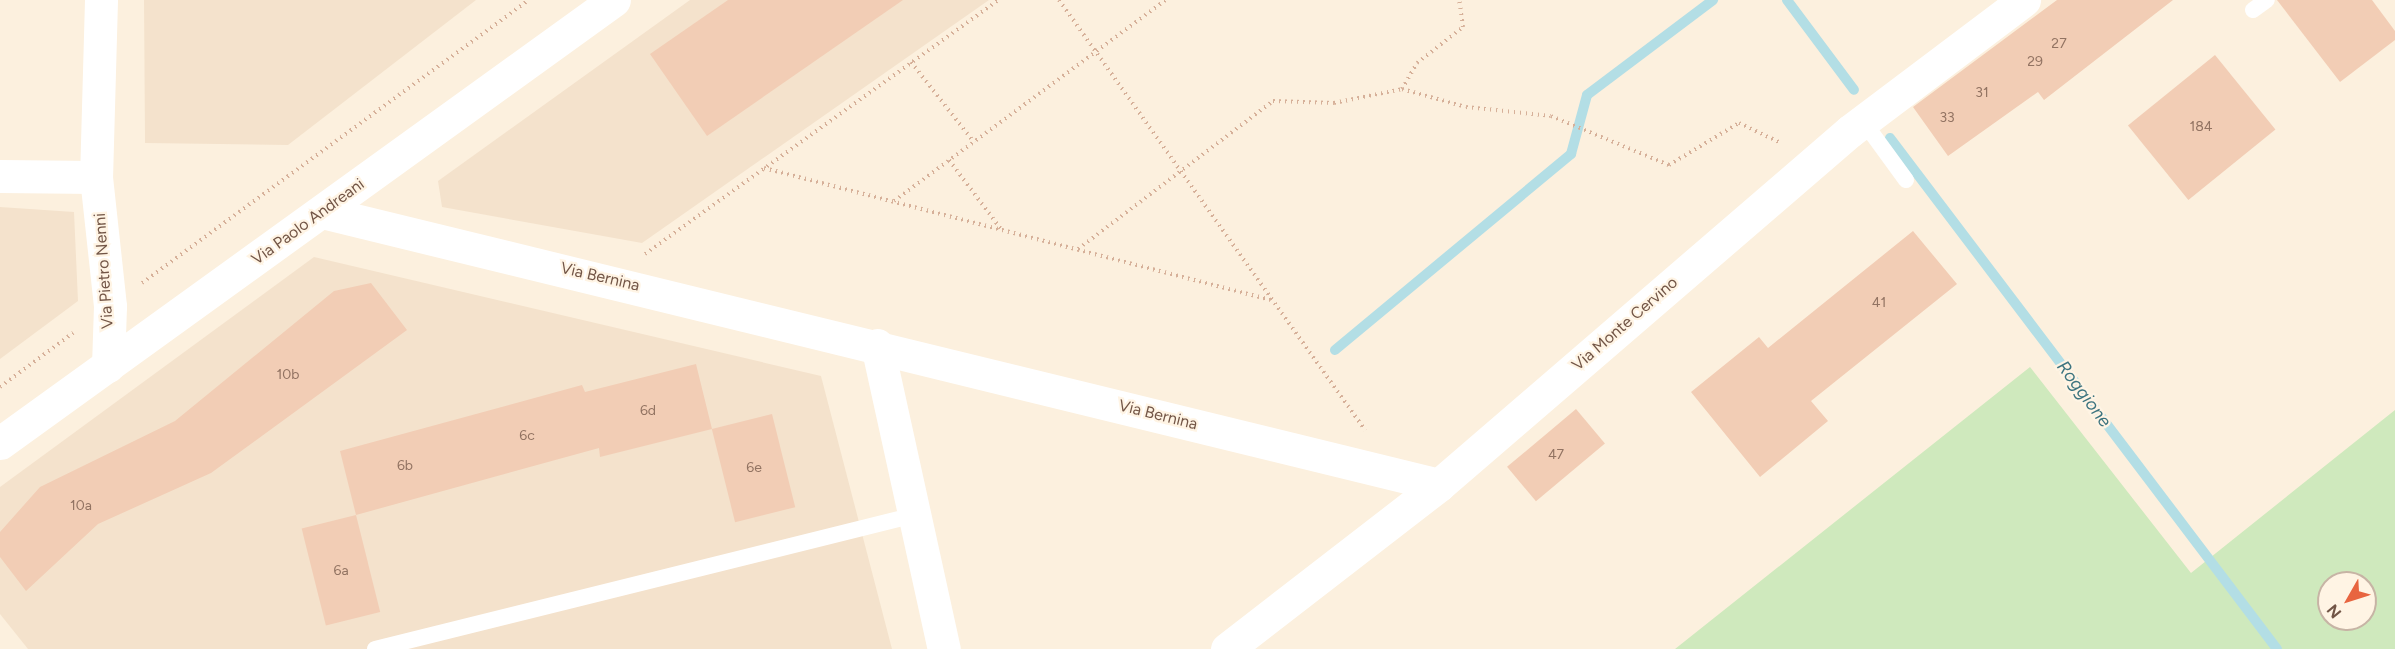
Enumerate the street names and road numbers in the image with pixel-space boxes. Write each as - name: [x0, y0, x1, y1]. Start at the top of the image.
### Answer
- street label: Via Paolo Andreani: [248, 175, 368, 269]
- street label: Via Pietro Nenni: [90, 212, 118, 330]
- street label: Via Bernina: [559, 259, 641, 295]
- street label: Via Monte Cervino: [1568, 273, 1682, 375]
- street label: Via Bernina: [1117, 396, 1199, 434]

